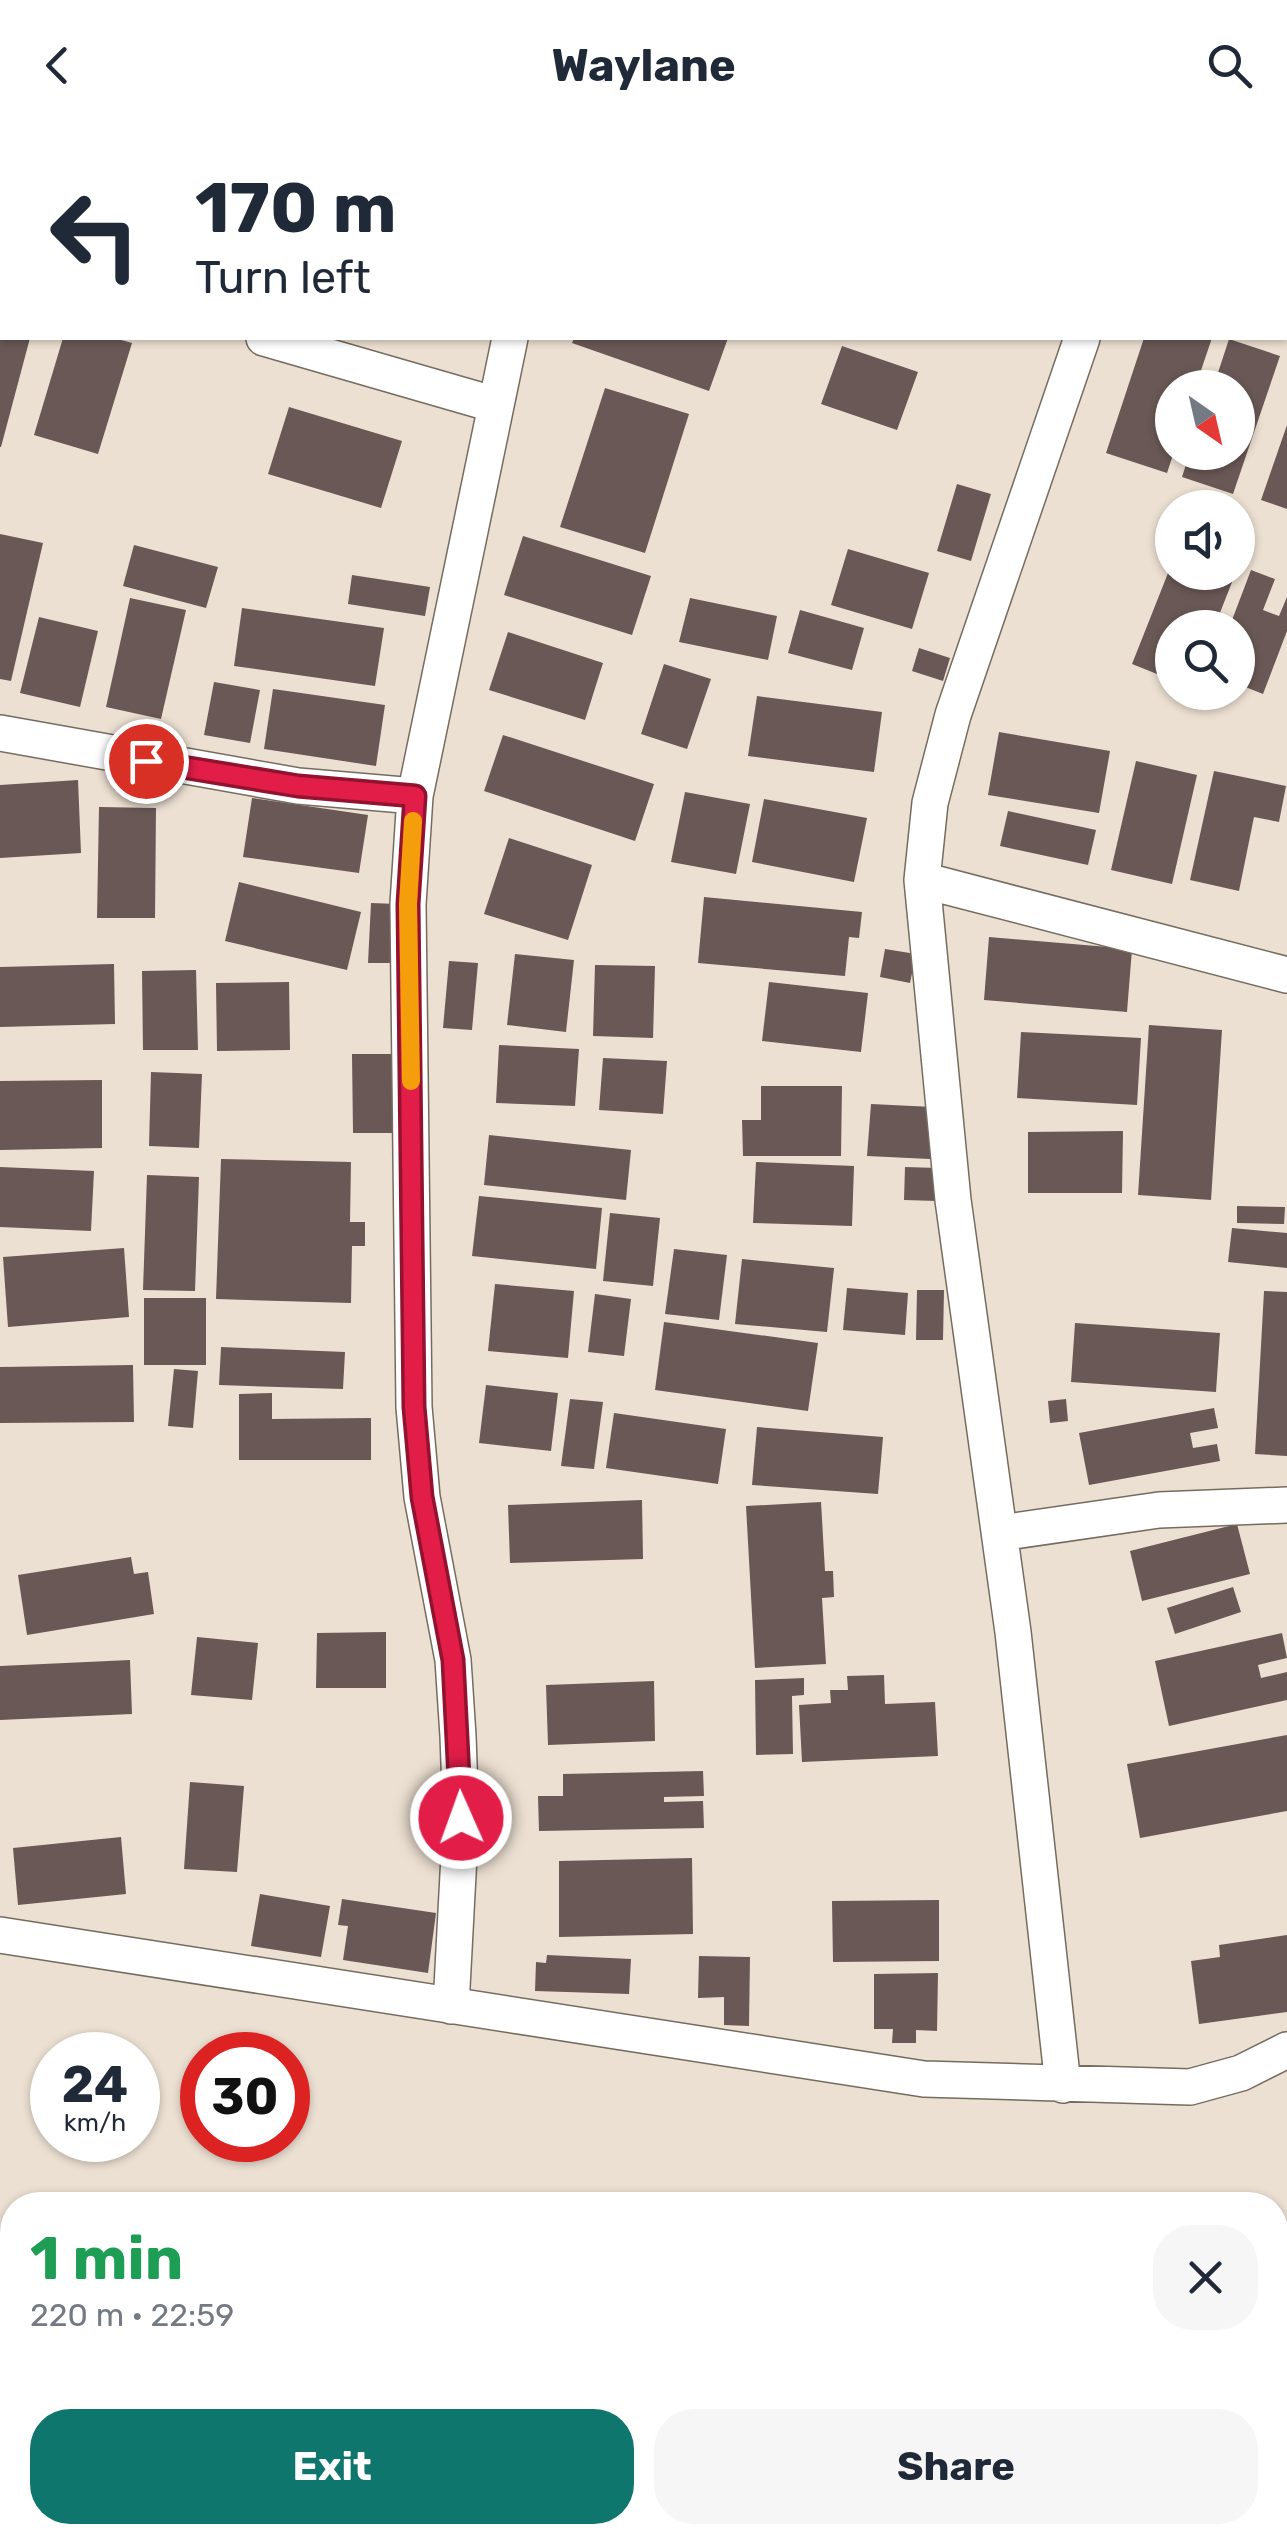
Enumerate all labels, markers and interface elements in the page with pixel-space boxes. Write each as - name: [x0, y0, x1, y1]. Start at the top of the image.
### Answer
- icon: back: [30, 38, 85, 93]
- icon: search: [1202, 38, 1257, 93]
- text: Waylane: [551, 39, 736, 92]
- text: 170 m: [195, 167, 397, 250]
- icon: left: [30, 170, 160, 300]
- text: Turn left: [195, 251, 371, 304]
- north arrow: [1155, 370, 1255, 470]
- map controls: [1155, 370, 1255, 710]
- button: sound: [1155, 490, 1255, 590]
- button: search: [1155, 610, 1255, 710]
- pin: [104, 719, 189, 804]
- icon: arrive: [119, 734, 174, 789]
- position arrow: [409, 1766, 513, 1870]
- speed limit sign: 30: [180, 2032, 310, 2162]
- text: 24: [62, 2055, 128, 2115]
- text: km/h: [64, 2108, 126, 2137]
- text: 1 min: [30, 2223, 183, 2294]
- button: close: [1153, 2225, 1258, 2330]
- text: 220 m · 22:59: [30, 2296, 234, 2334]
- button: Exit: [30, 2409, 634, 2524]
- button: Share: [654, 2409, 1258, 2524]

